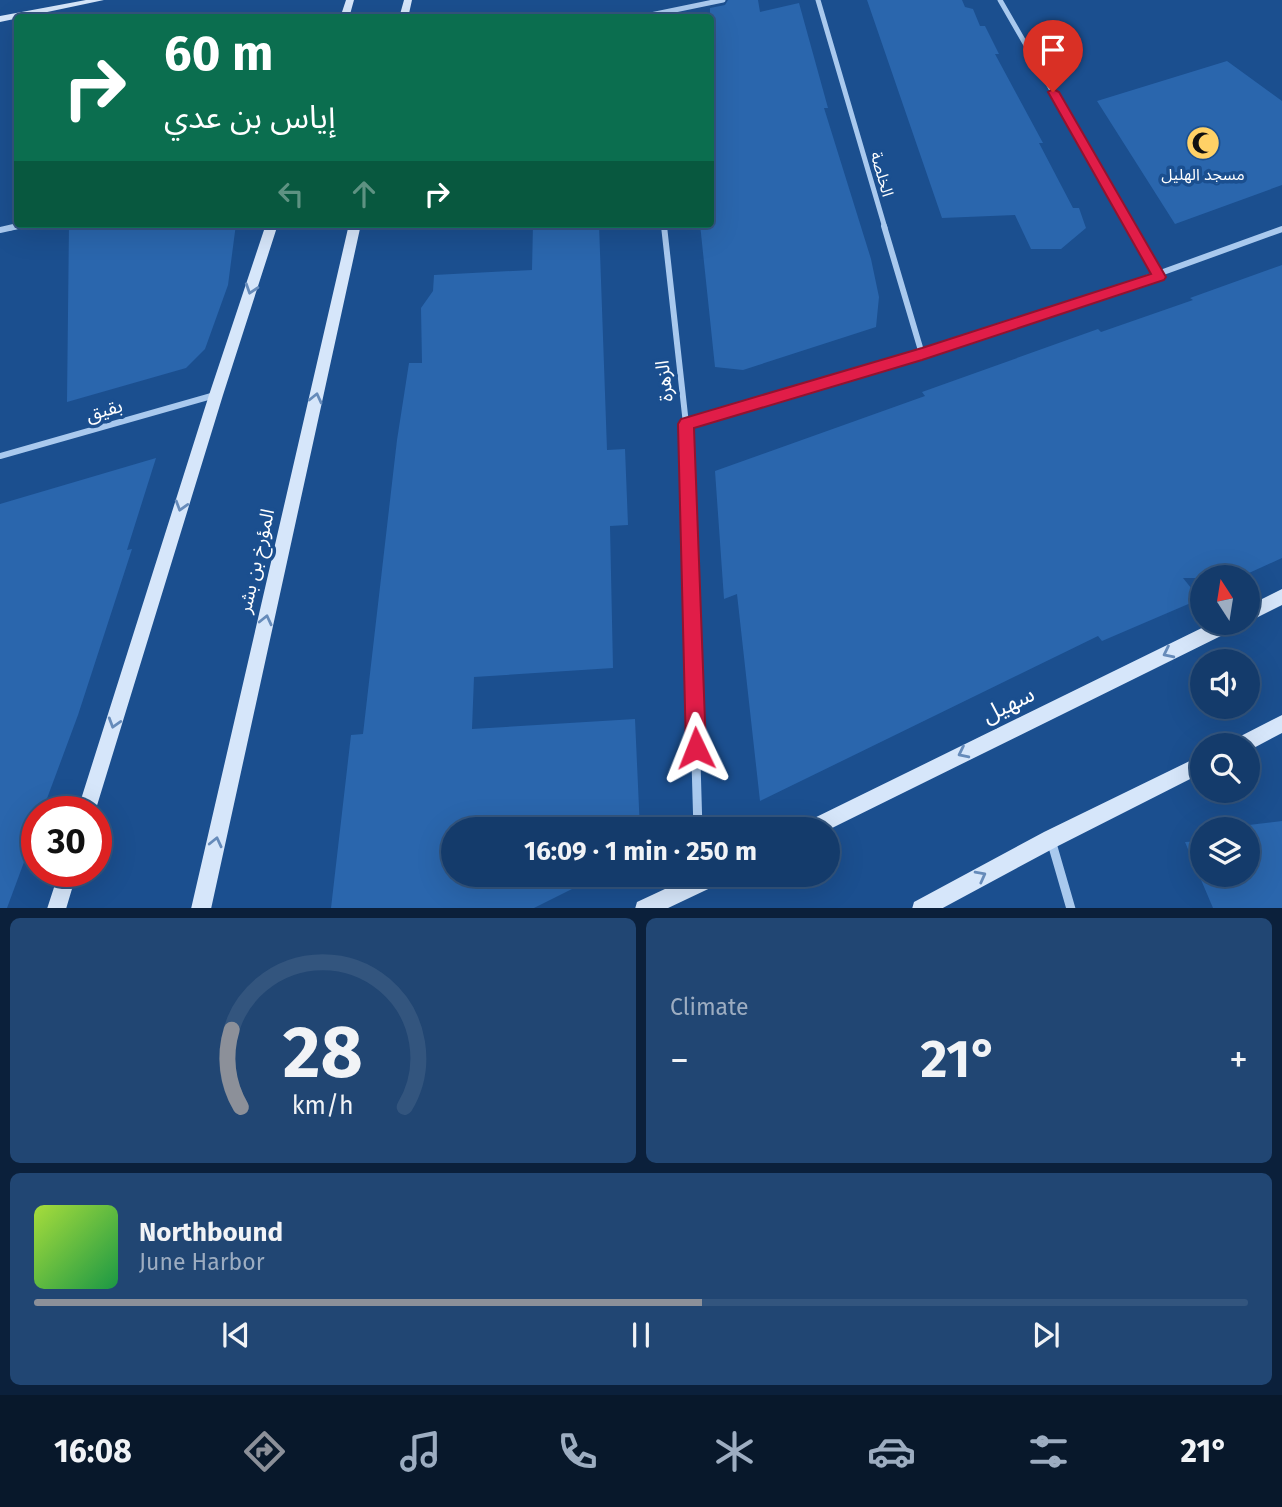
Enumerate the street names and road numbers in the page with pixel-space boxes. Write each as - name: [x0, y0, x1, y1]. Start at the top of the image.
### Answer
- street label: الخلصة: [867, 149, 897, 199]
- street label: الزهرة: [650, 359, 678, 403]
- street label: بقيق: [83, 394, 125, 426]
- street label: المؤرخ بن بشر: [233, 507, 281, 617]
- street label: سهيل: [977, 679, 1039, 729]

